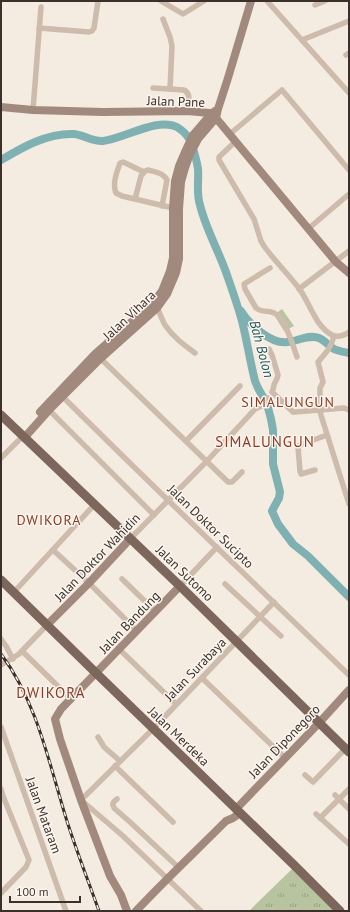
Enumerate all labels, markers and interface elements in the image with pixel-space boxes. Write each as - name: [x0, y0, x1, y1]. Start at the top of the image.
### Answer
- street label: Jalan Pane: [146, 92, 205, 111]
- street label: Jalan Vihara: [99, 287, 159, 345]
- water label: Bah Bolon: [246, 318, 278, 380]
- district label: SIMALUNGUN: [241, 393, 335, 411]
- district label: SIMALUNGUN: [215, 432, 315, 451]
- street label: Jalan Doktor Sucipto: [163, 480, 257, 572]
- street label: Jalan Doktor Wahidin: [50, 510, 144, 606]
- district label: DWIKORA: [16, 511, 82, 529]
- street label: Jalan Sutomo: [152, 541, 217, 605]
- street label: Jalan Bandung: [95, 588, 163, 658]
- street label: Jalan Surabaya: [160, 634, 230, 705]
- district label: DWIKORA: [16, 683, 86, 702]
- street label: Jalan Diponegoro: [244, 701, 324, 782]
- street label: Jalan Merdeka: [144, 702, 213, 770]
- street label: Jalan Mataram: [22, 774, 65, 856]
- scale bar: [10, 878, 80, 904]
- text: 100 m: [16, 884, 49, 899]

